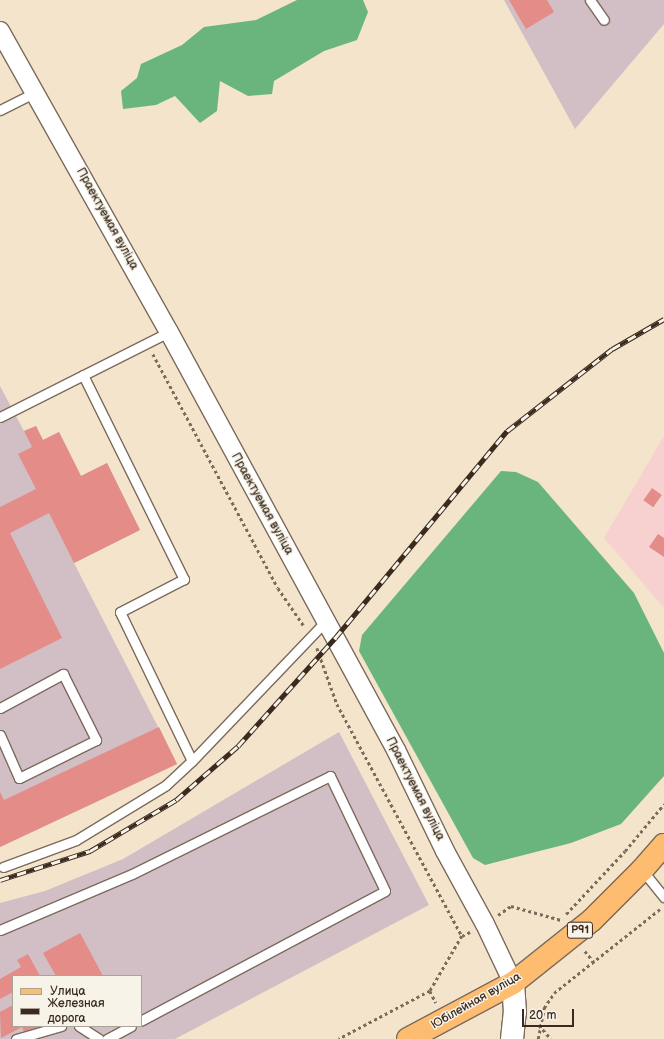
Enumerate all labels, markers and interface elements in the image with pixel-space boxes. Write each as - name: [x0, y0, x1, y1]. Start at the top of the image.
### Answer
- street label: Праектуемая вуліца: [73, 166, 141, 272]
- street label: Праектуемая вуліца: [228, 451, 296, 557]
- street label: Праектуемая вуліца: [383, 735, 447, 843]
- road number: Р91: [566, 921, 594, 939]
- street label: Юбілейная вуліца: [429, 969, 523, 1033]
- legend: [12, 975, 142, 1027]
- text: Улица: [50, 984, 86, 999]
- text: Железная дорога: [48, 996, 105, 1026]
- scale bar: [524, 1001, 576, 1027]
- text: 20 m: [529, 1008, 556, 1023]

